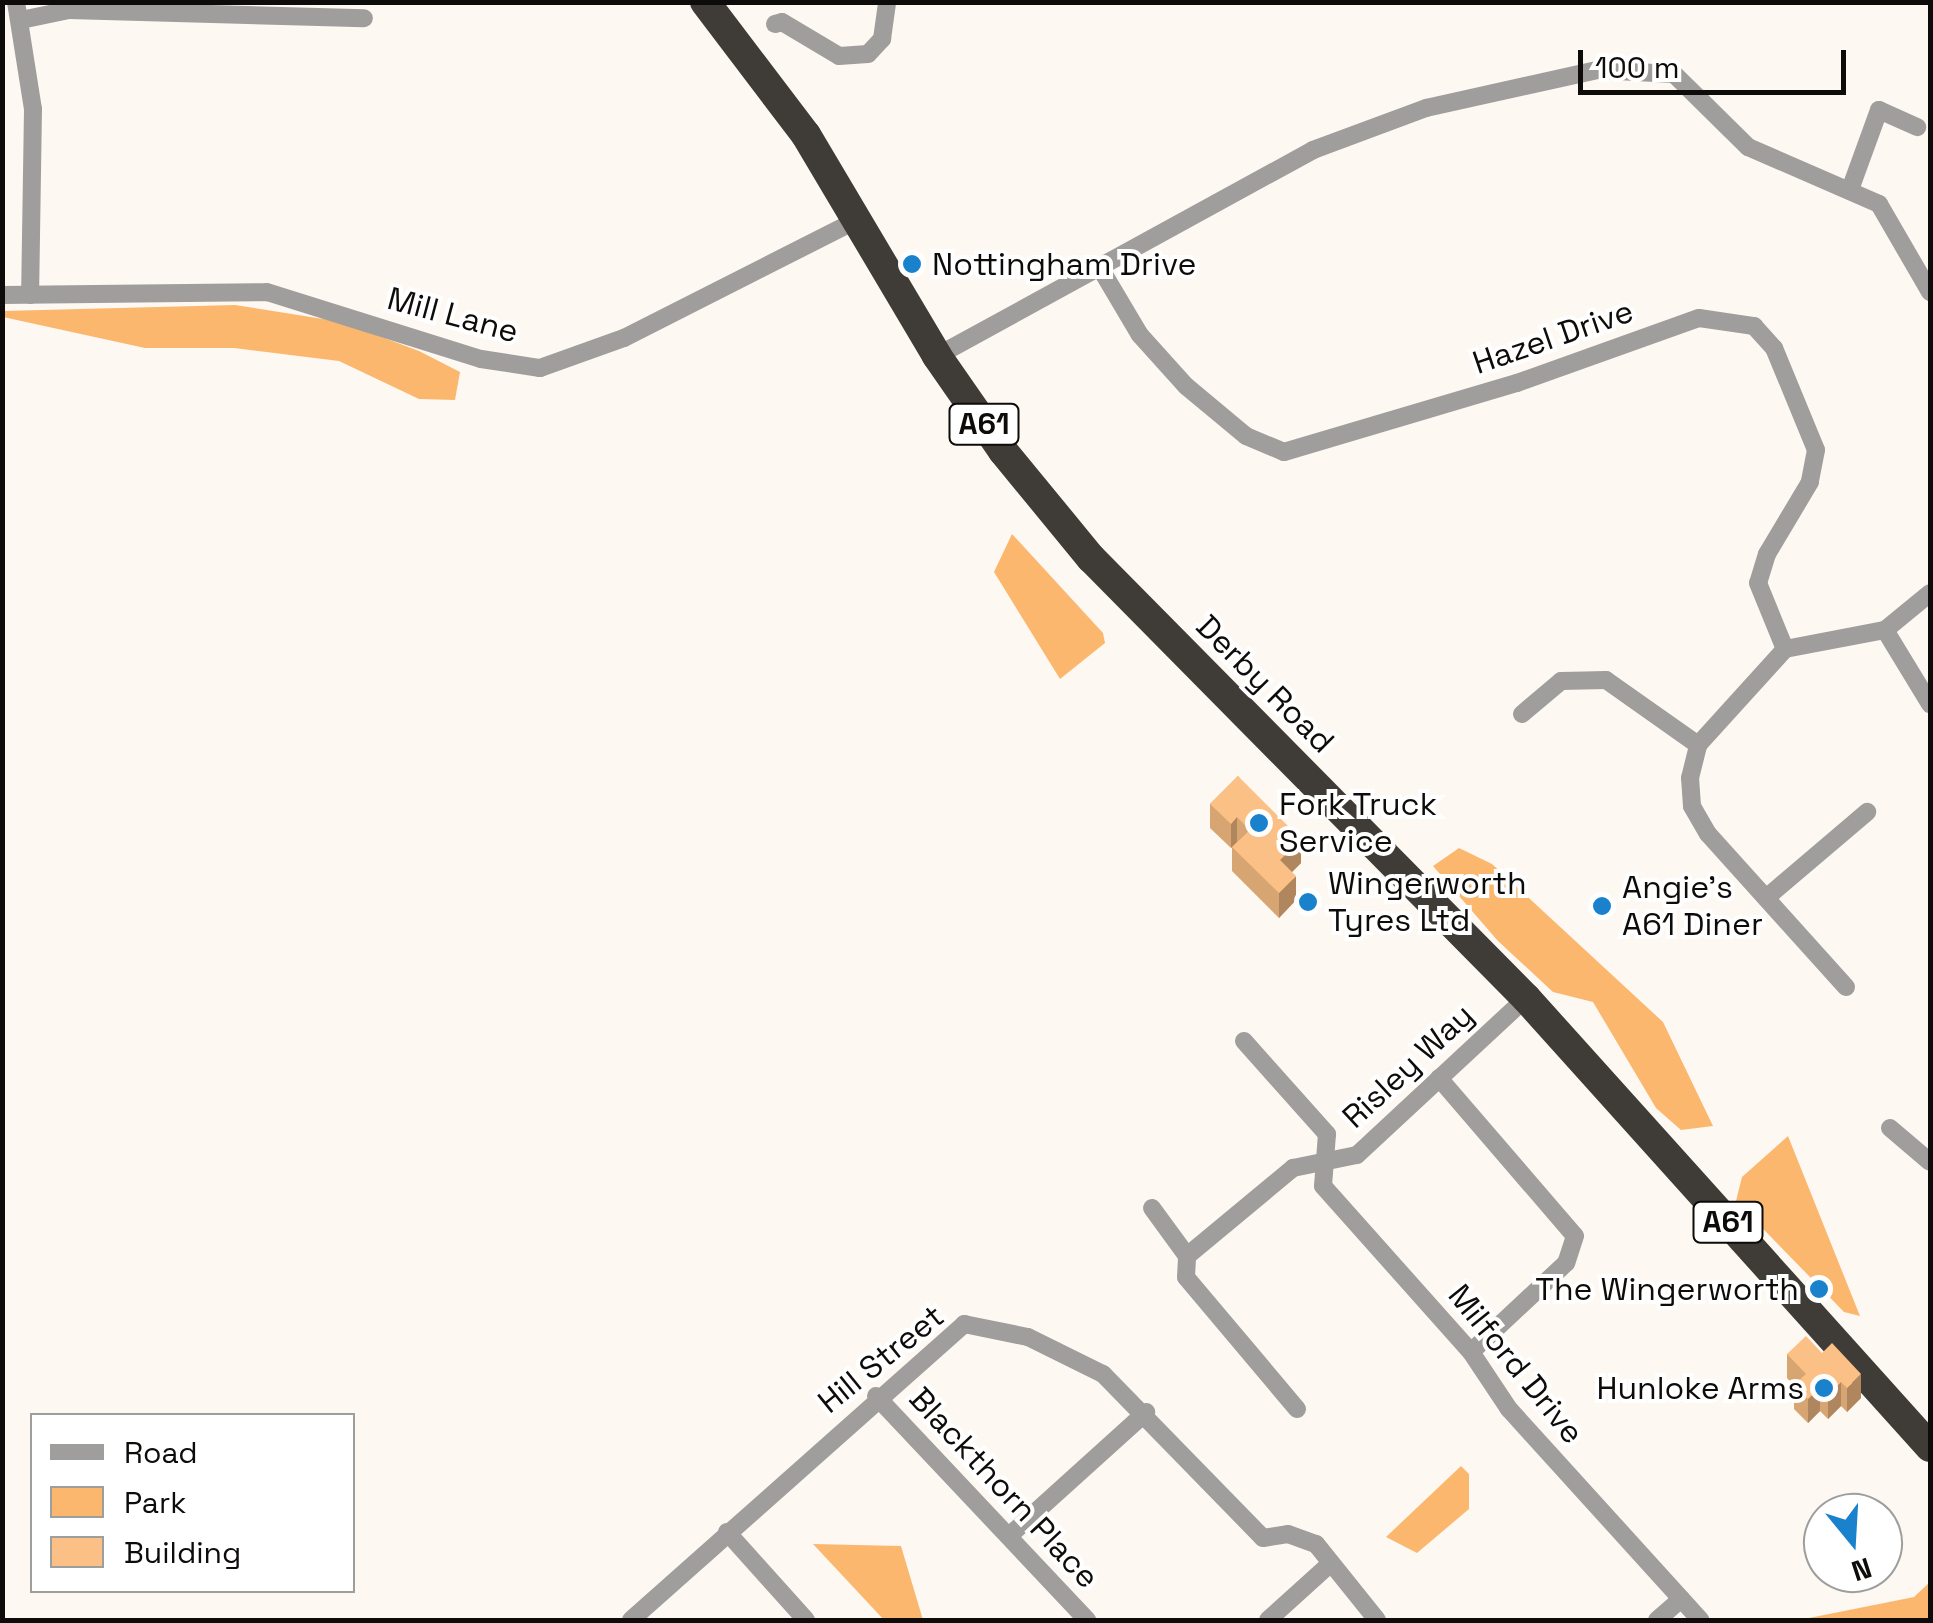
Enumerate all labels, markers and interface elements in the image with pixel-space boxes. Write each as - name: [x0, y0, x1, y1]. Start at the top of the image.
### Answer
- scale bar: [1583, 30, 1850, 92]
- text: 100 m: [1595, 48, 1680, 87]
- place label: Nottingham Drive: [932, 245, 1196, 283]
- marker: Nottingham Drive: [901, 253, 923, 275]
- street label: Mill Lane: [383, 279, 523, 351]
- street label: Hazel Drive: [1468, 292, 1638, 382]
- road number: A61: [946, 399, 1022, 449]
- street label: Derby Road: [1188, 607, 1342, 761]
- place label: Fork Truck Service: [1279, 786, 1438, 861]
- marker: Fork Truck Service: [1248, 812, 1270, 834]
- place label: Wingerworth Tyres Ltd: [1328, 865, 1527, 940]
- place label: Angie's A61 Diner: [1622, 869, 1763, 944]
- marker: Wingerworth Tyres Ltd: [1297, 891, 1319, 913]
- marker: Angie's A61 Diner: [1591, 895, 1613, 917]
- street label: Risley Way: [1335, 996, 1481, 1136]
- road number: A61: [1690, 1197, 1766, 1247]
- place label: The Wingerworth: [1535, 1270, 1799, 1308]
- street label: Milford Drive: [1440, 1277, 1592, 1451]
- marker: The Wingerworth: [1808, 1278, 1830, 1300]
- street label: Hill Street: [810, 1297, 952, 1421]
- place label: Hunloke Arms: [1596, 1369, 1804, 1407]
- marker: Hunloke Arms: [1813, 1377, 1835, 1399]
- street label: Blackthorn Place: [901, 1380, 1107, 1596]
- legend: [30, 1413, 355, 1593]
- text: Road: [124, 1433, 198, 1472]
- text: Park: [124, 1483, 186, 1522]
- north arrow: [1803, 1493, 1903, 1593]
- text: Building: [124, 1533, 241, 1572]
- text: N: [1847, 1550, 1876, 1590]

